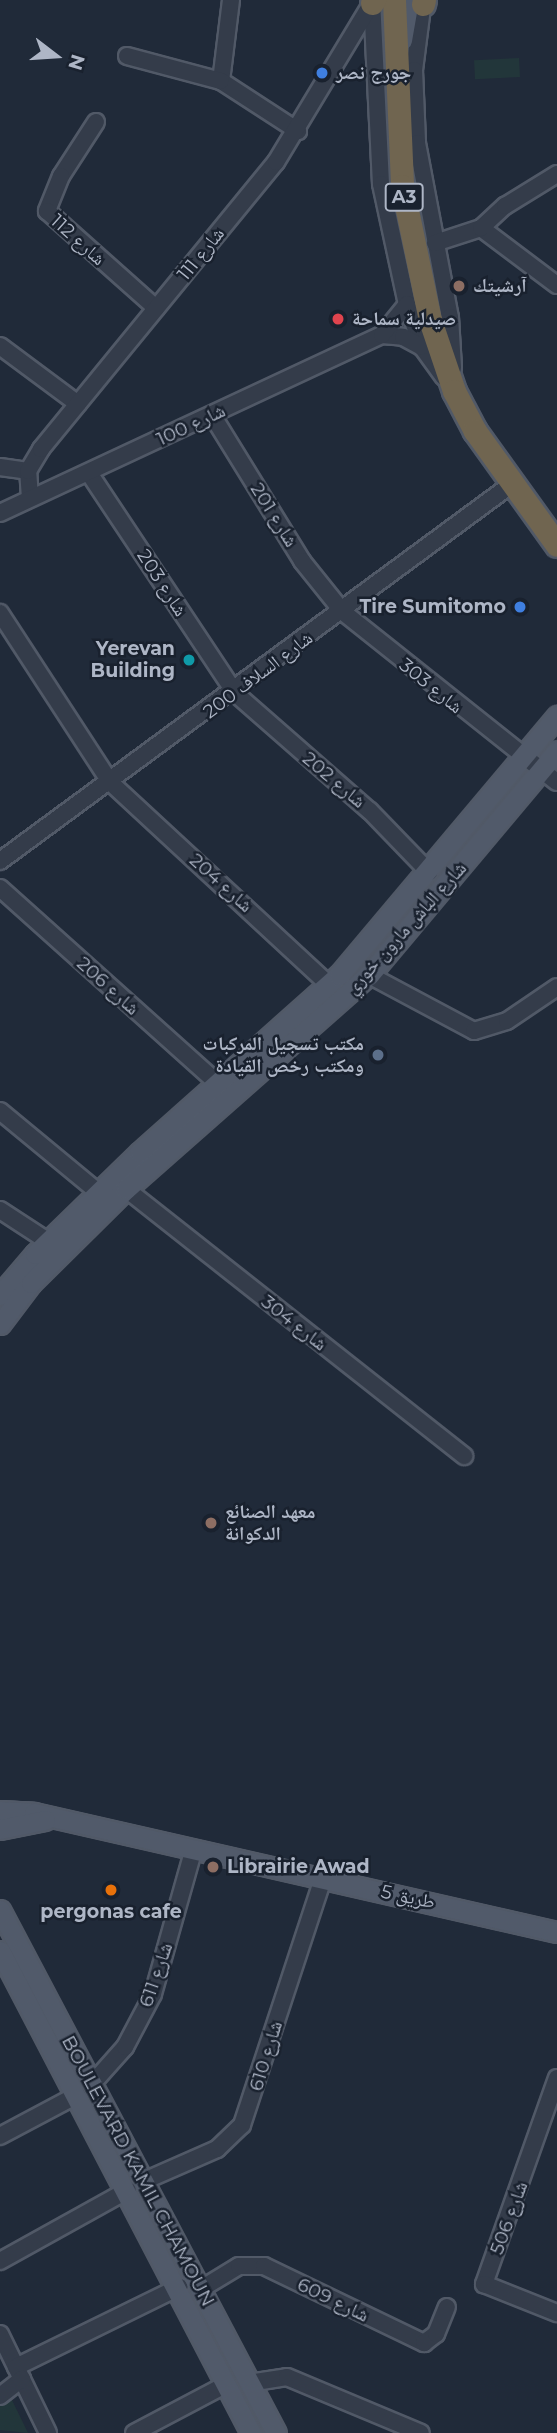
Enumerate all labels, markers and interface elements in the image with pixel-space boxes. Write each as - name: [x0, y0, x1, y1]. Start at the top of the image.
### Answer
- north arrow: [21, 21, 91, 91]
- text: N: [63, 52, 90, 73]
- place label: جورج نصر: [336, 62, 411, 84]
- marker: جورج نصر: [314, 65, 330, 81]
- road number: A3: [383, 182, 425, 212]
- street label: شارع 112: [46, 210, 110, 270]
- street label: شارع 111: [173, 223, 229, 285]
- place label: آرشيتك: [473, 275, 527, 297]
- marker: آرشيتك: [451, 278, 467, 294]
- place label: صيدلية سماحة: [352, 308, 456, 330]
- marker: صيدلية سماحة: [330, 311, 346, 327]
- street label: شارع 100: [153, 399, 229, 451]
- street label: شارع 201: [245, 479, 303, 551]
- street label: شارع 203: [132, 545, 192, 621]
- place label: Tire Sumitomo: [359, 596, 506, 618]
- marker: Tire Sumitomo: [512, 599, 528, 615]
- street label: 200 شارع السلاف: [199, 627, 317, 723]
- place label: Yerevan Building: [91, 638, 175, 682]
- marker: Yerevan Building: [181, 652, 197, 668]
- street label: شارع 303: [395, 654, 467, 718]
- street label: شارع 202: [298, 747, 370, 813]
- street label: شارع 204: [185, 849, 257, 917]
- street label: شارع الباش مارون خوري: [341, 857, 471, 999]
- street label: شارع 206: [72, 952, 144, 1020]
- place label: مكتب تسجيل المركبات ومكتب رخص القيادة: [203, 1033, 364, 1077]
- marker: مكتب تسجيل المركبات ومكتب رخص القيادة: [370, 1047, 386, 1063]
- street label: شارع 304: [257, 1290, 331, 1356]
- place label: معهد الصنائع الدكوانة: [225, 1501, 316, 1545]
- marker: معهد الصنائع الدكوانة: [203, 1515, 219, 1531]
- place label: Librairie Awad: [227, 1856, 370, 1878]
- marker: Librairie Awad: [205, 1859, 221, 1875]
- street label: طريق 5: [379, 1880, 437, 1914]
- marker: pergonas cafe: [103, 1882, 119, 1898]
- place label: pergonas cafe: [40, 1901, 182, 1923]
- street label: شارع 611: [134, 1940, 178, 2010]
- street label: شارع 610: [245, 2018, 287, 2094]
- street label: BOULEVARD KAMIL CHAMOUN: [57, 2032, 219, 2310]
- street label: شارع 506: [485, 2178, 533, 2258]
- street label: شارع 609: [293, 2273, 373, 2327]

